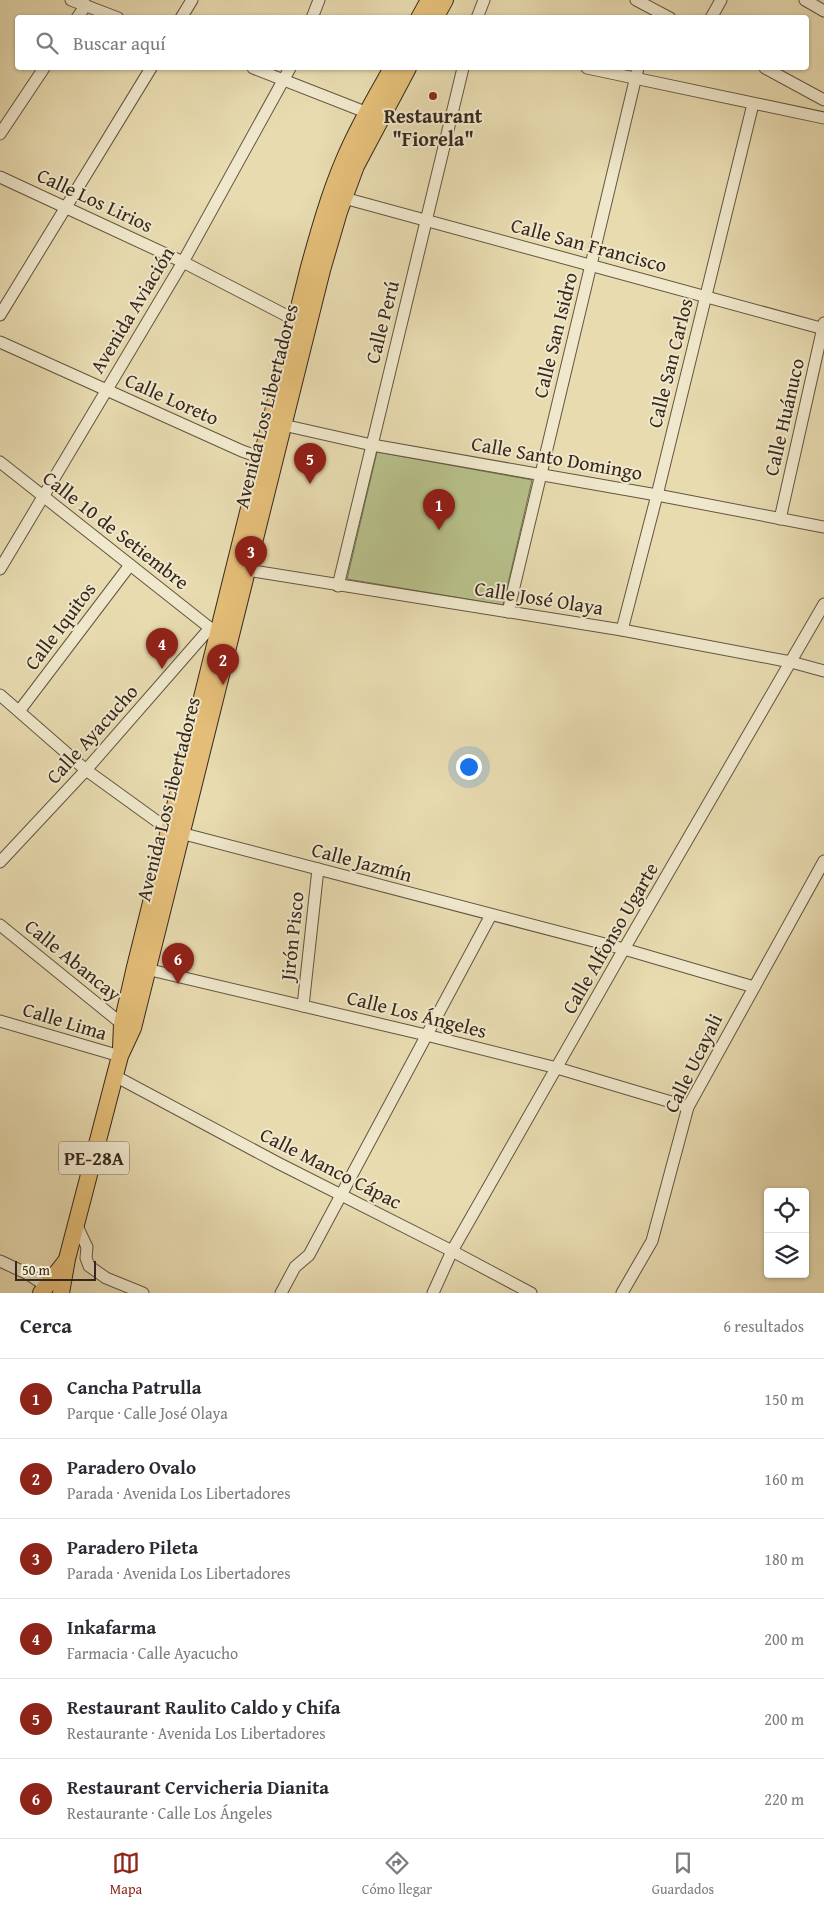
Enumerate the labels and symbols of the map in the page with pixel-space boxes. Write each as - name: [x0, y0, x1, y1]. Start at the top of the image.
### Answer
- marker: Restaurant "Fiorela": [427, 90, 439, 102]
- place label: Restaurant "Fiorela": [384, 101, 483, 153]
- street label: Calle Los Lirios: [32, 160, 158, 239]
- street label: Calle San Francisco: [508, 210, 670, 279]
- street label: Avenida Aviación: [82, 241, 181, 379]
- street label: Calle San Isidro: [525, 269, 584, 401]
- street label: Calle Perú: [357, 277, 406, 366]
- street label: Calle San Carlos: [639, 295, 700, 431]
- street label: Avenida Los Libertadores: [226, 301, 305, 511]
- street label: Calle Huánuco: [756, 355, 811, 479]
- street label: Calle Loreto: [121, 365, 224, 432]
- street label: Calle Santo Domingo: [469, 428, 645, 487]
- pin: 5: [294, 443, 326, 484]
- street label: Calle 10 de Setiembre: [37, 463, 196, 596]
- pin: 1: [423, 489, 455, 530]
- pin: 3: [235, 536, 267, 577]
- street label: Calle José Olaya: [473, 573, 606, 622]
- street label: Calle Iquitos: [17, 576, 102, 676]
- pin: 4: [146, 628, 178, 669]
- pin: 2: [207, 644, 239, 685]
- street label: Calle Ayacucho: [39, 677, 144, 790]
- street label: Avenida Los Libertadores: [128, 694, 207, 904]
- your location: [456, 754, 482, 780]
- street label: Calle Jazmín: [309, 834, 416, 889]
- street label: Calle Alfonso Ugarte: [554, 857, 665, 1019]
- street label: Jirón Pisco: [272, 890, 311, 985]
- street label: Calle Abancay: [19, 912, 128, 1008]
- pin: 6: [162, 943, 194, 984]
- street label: Calle Los Ángeles: [344, 982, 490, 1045]
- street label: Calle Lima: [20, 994, 111, 1047]
- street label: Calle Ucayali: [656, 1008, 729, 1117]
- street label: Calle Manco Cápac: [255, 1119, 407, 1216]
- road number: PE-28A: [59, 1142, 129, 1174]
- scale bar: [15, 1258, 96, 1281]

